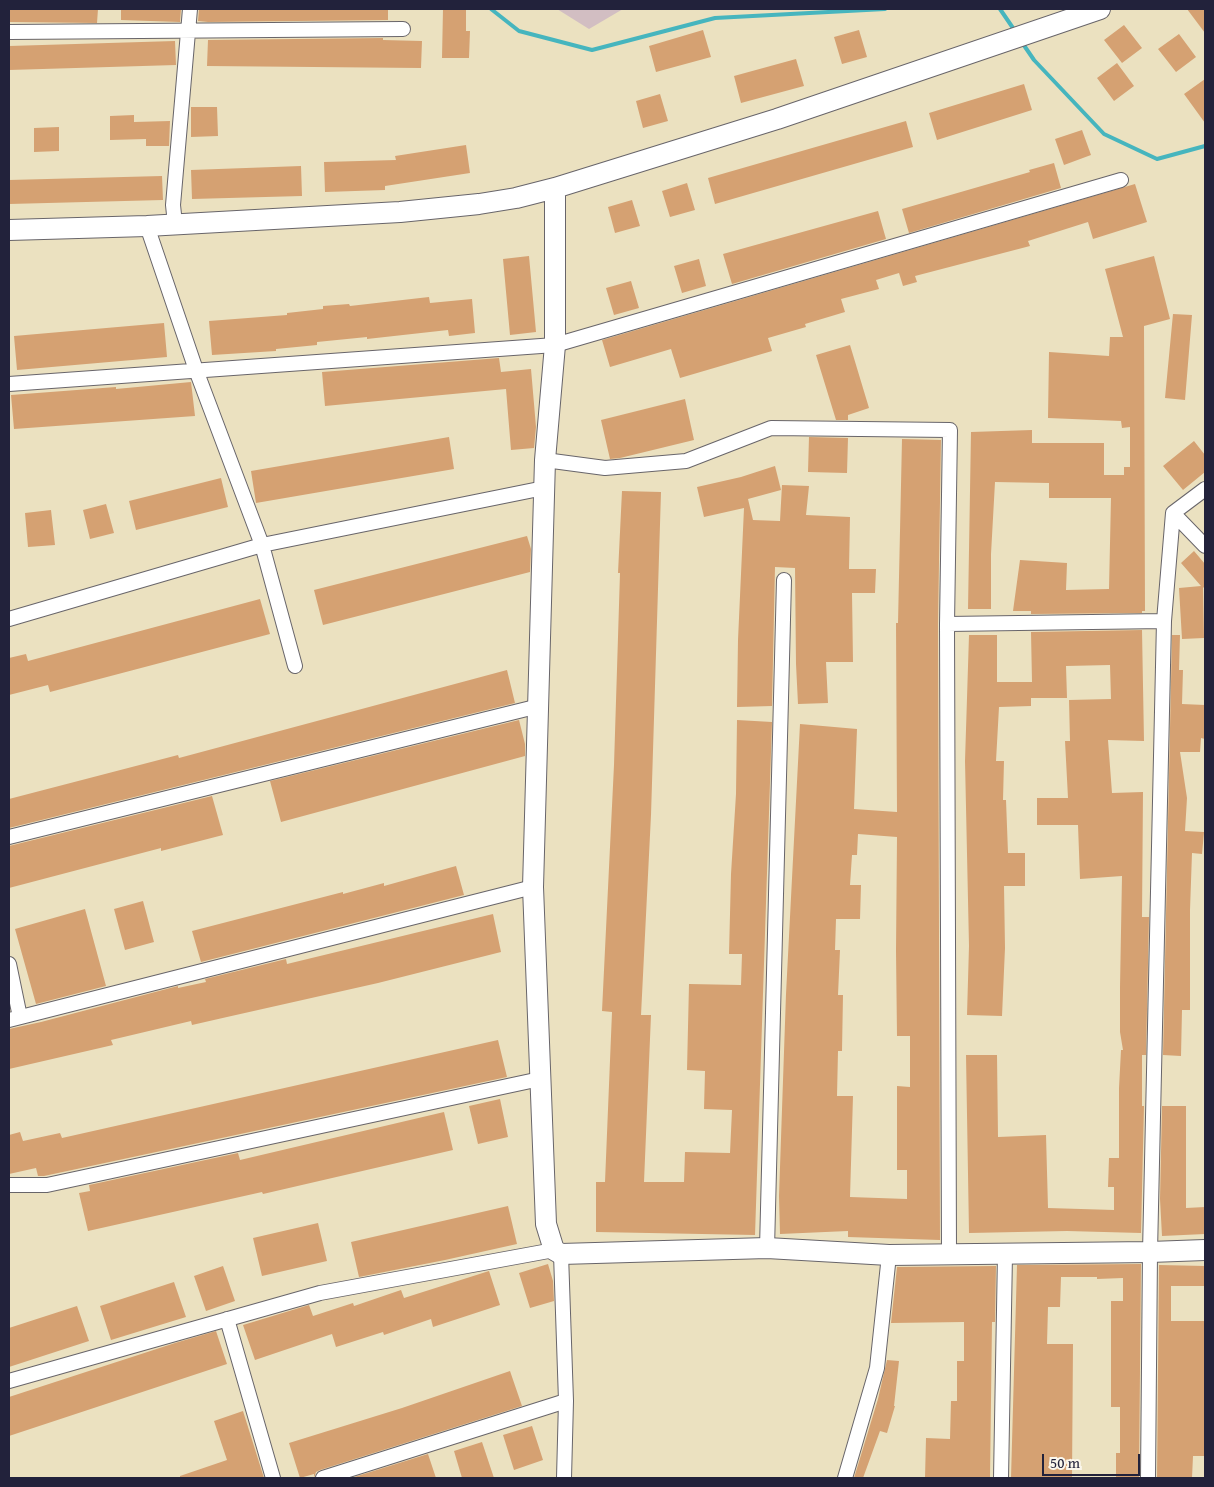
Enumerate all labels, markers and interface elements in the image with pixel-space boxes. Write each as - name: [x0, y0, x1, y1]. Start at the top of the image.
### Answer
- scale bar: [1044, 1444, 1142, 1476]
- text: 50 m: [1050, 1452, 1080, 1473]

